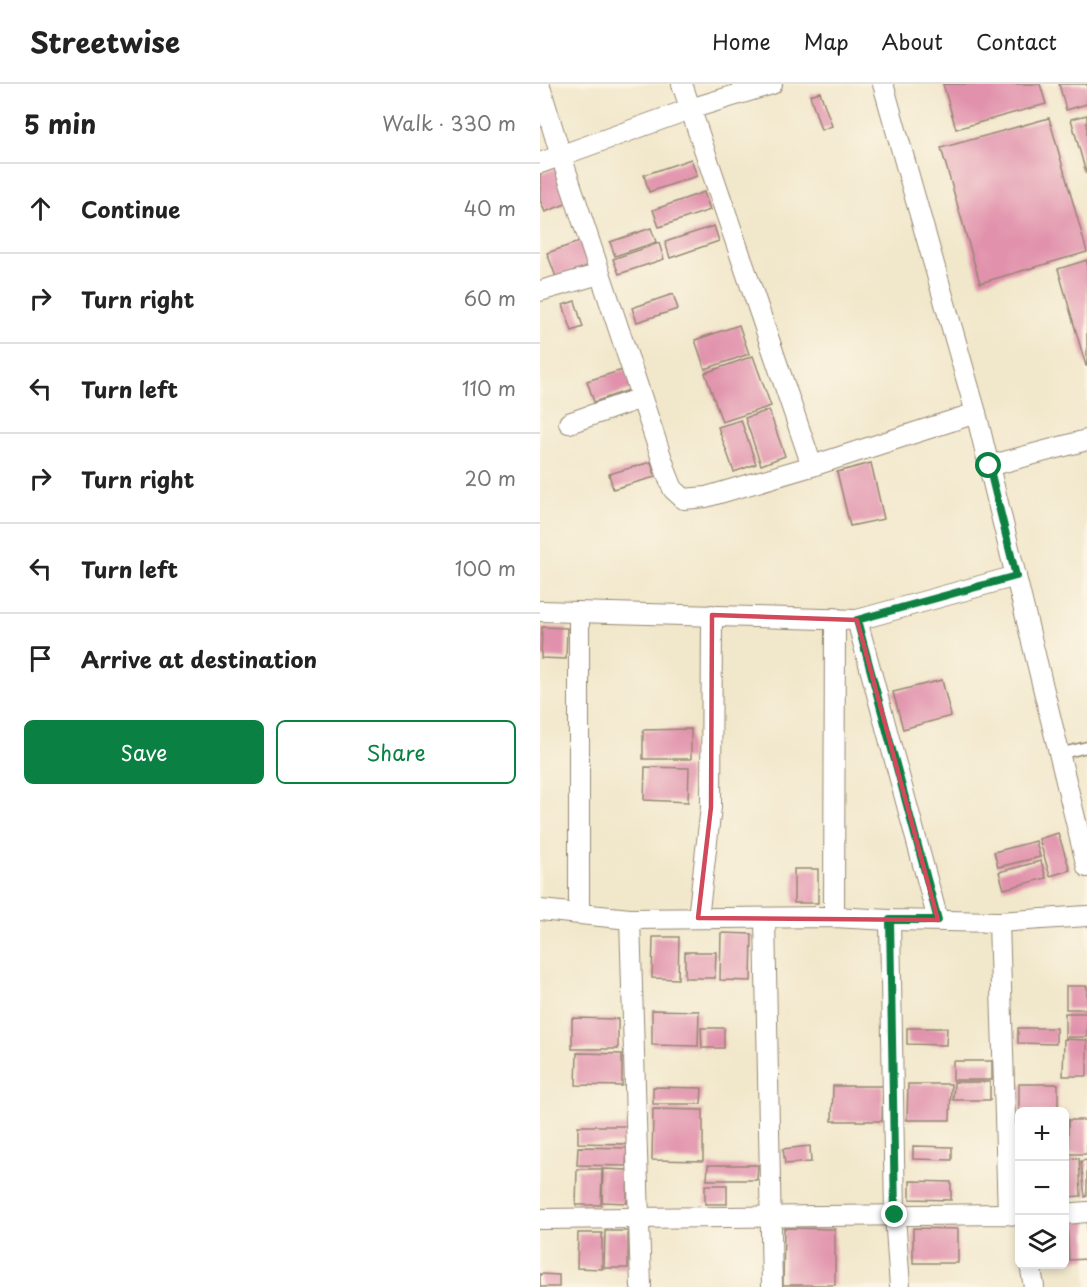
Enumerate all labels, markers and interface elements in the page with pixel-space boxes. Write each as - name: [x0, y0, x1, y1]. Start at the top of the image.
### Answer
- text: Streetwise: [30, 20, 180, 63]
- text: Home: [712, 25, 771, 57]
- text: Map: [804, 25, 849, 57]
- text: About: [882, 25, 943, 57]
- text: Contact: [976, 25, 1057, 57]
- text: 5 min: [24, 104, 96, 143]
- text: Walk · 330 m: [382, 108, 516, 138]
- icon: ahead: [24, 192, 57, 225]
- text: Continue: [81, 192, 180, 225]
- text: 40 m: [464, 193, 516, 223]
- icon: right: [24, 282, 57, 315]
- text: Turn right: [81, 282, 194, 315]
- text: 60 m: [464, 283, 516, 313]
- icon: left: [24, 372, 57, 405]
- text: Turn left: [81, 372, 178, 405]
- text: 110 m: [462, 373, 516, 403]
- route start: [975, 452, 1001, 478]
- icon: right: [24, 462, 57, 495]
- text: Turn right: [81, 462, 194, 495]
- text: 20 m: [464, 463, 516, 493]
- icon: left: [24, 552, 57, 585]
- text: Turn left: [81, 552, 178, 585]
- text: 100 m: [455, 553, 516, 583]
- icon: arrive: [24, 642, 57, 675]
- text: Arrive at destination: [81, 642, 317, 675]
- button: Save: [24, 720, 264, 784]
- button: Share: [276, 720, 516, 784]
- map controls: [1015, 1107, 1069, 1269]
- button: +: [1015, 1107, 1069, 1161]
- button: −: [1015, 1161, 1069, 1215]
- route end: [881, 1201, 907, 1227]
- button: layers: [1015, 1215, 1069, 1269]

